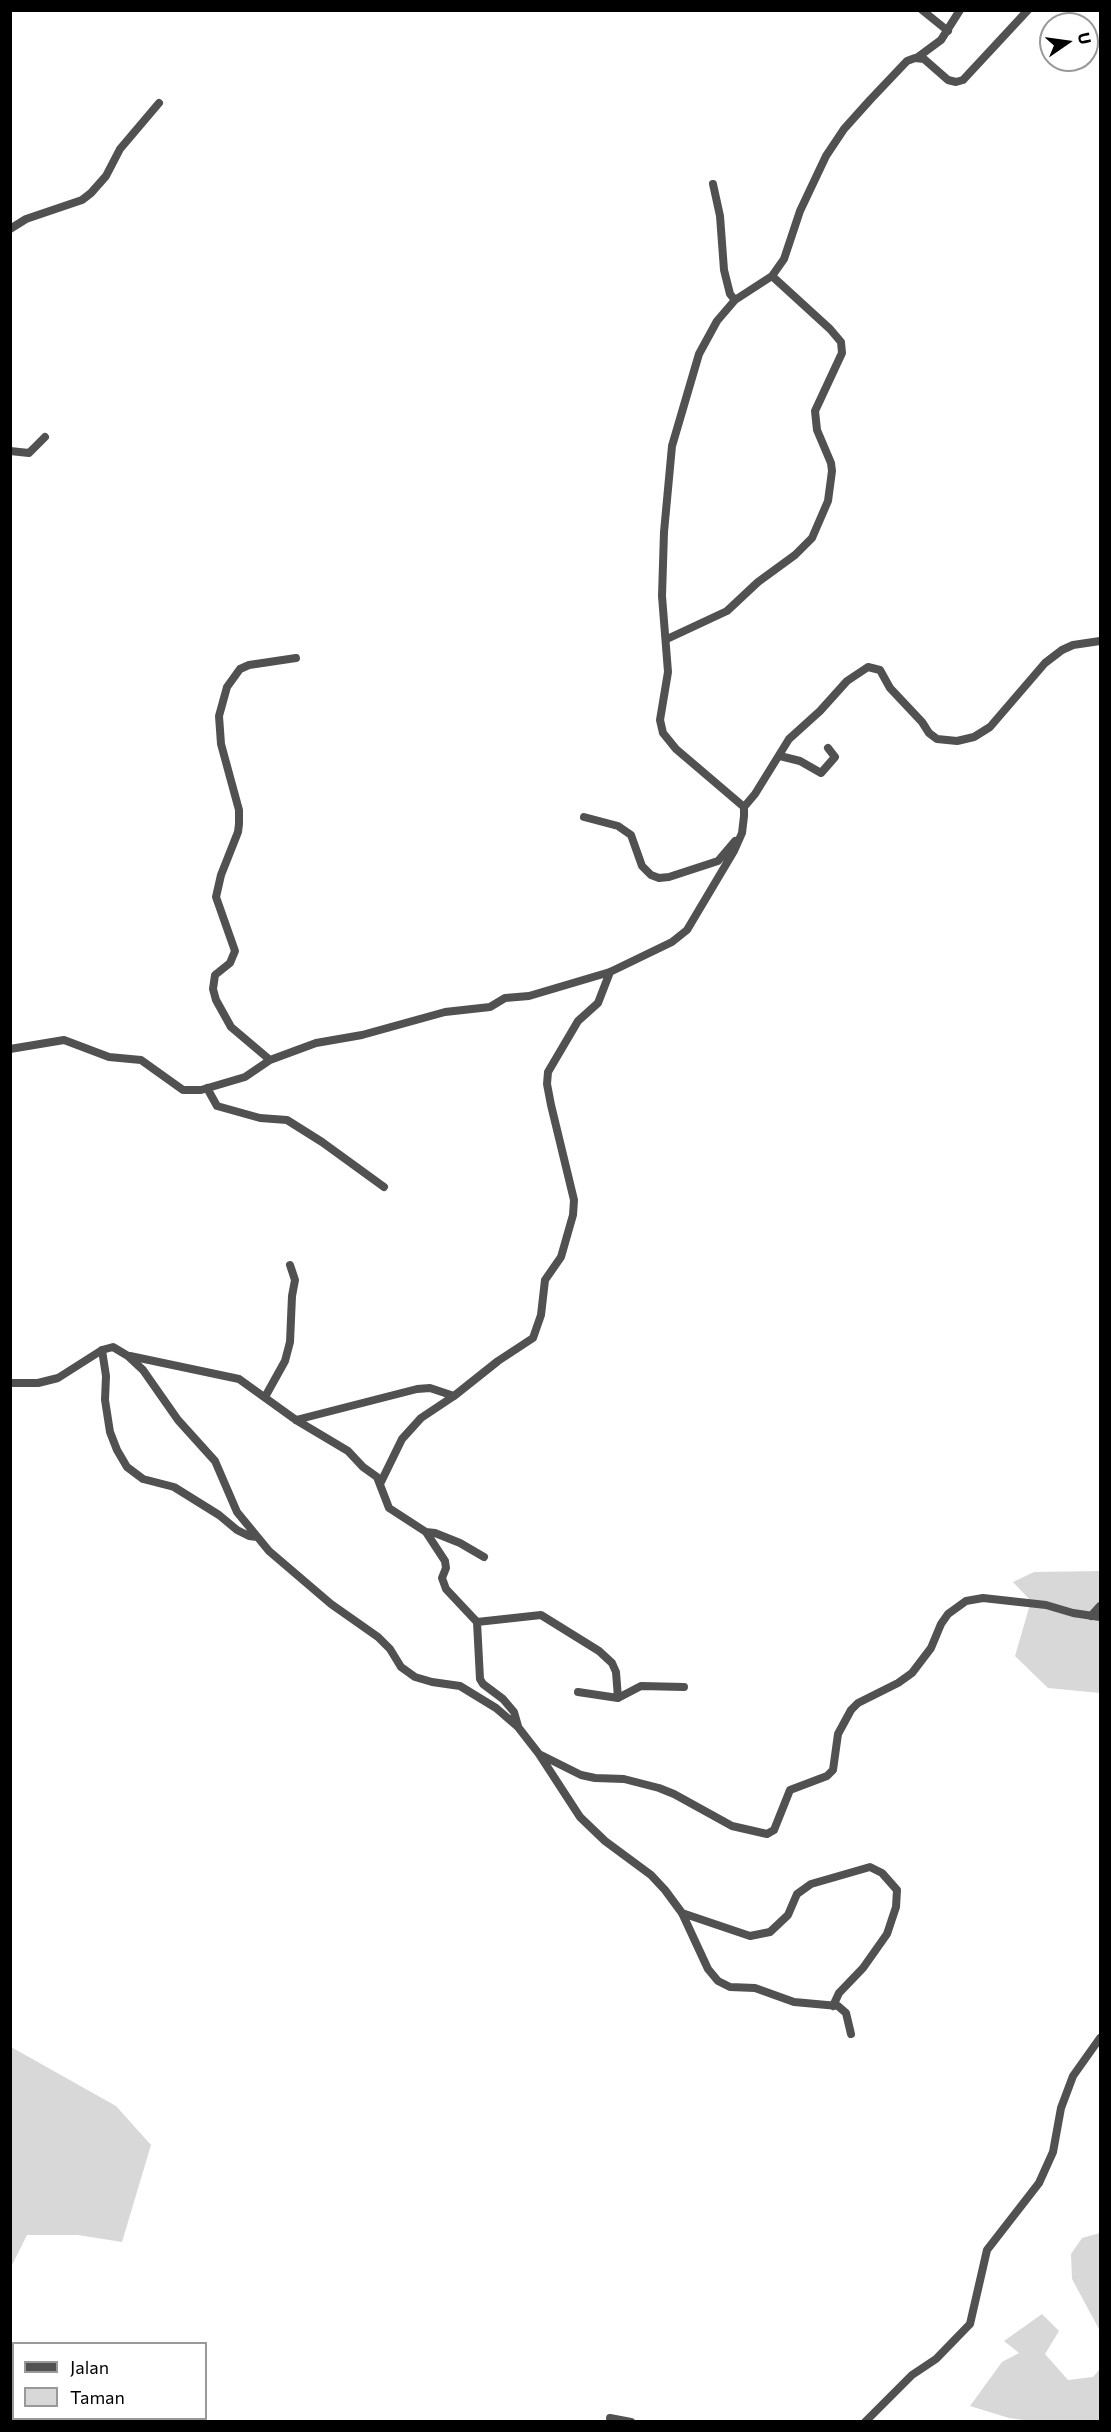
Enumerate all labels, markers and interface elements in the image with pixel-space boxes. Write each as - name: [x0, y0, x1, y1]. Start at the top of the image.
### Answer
- north arrow: [1039, 12, 1099, 72]
- text: U: [1075, 30, 1096, 46]
- legend: [12, 2342, 207, 2420]
- text: Jalan: [70, 2356, 109, 2378]
- text: Taman: [70, 2386, 125, 2408]

